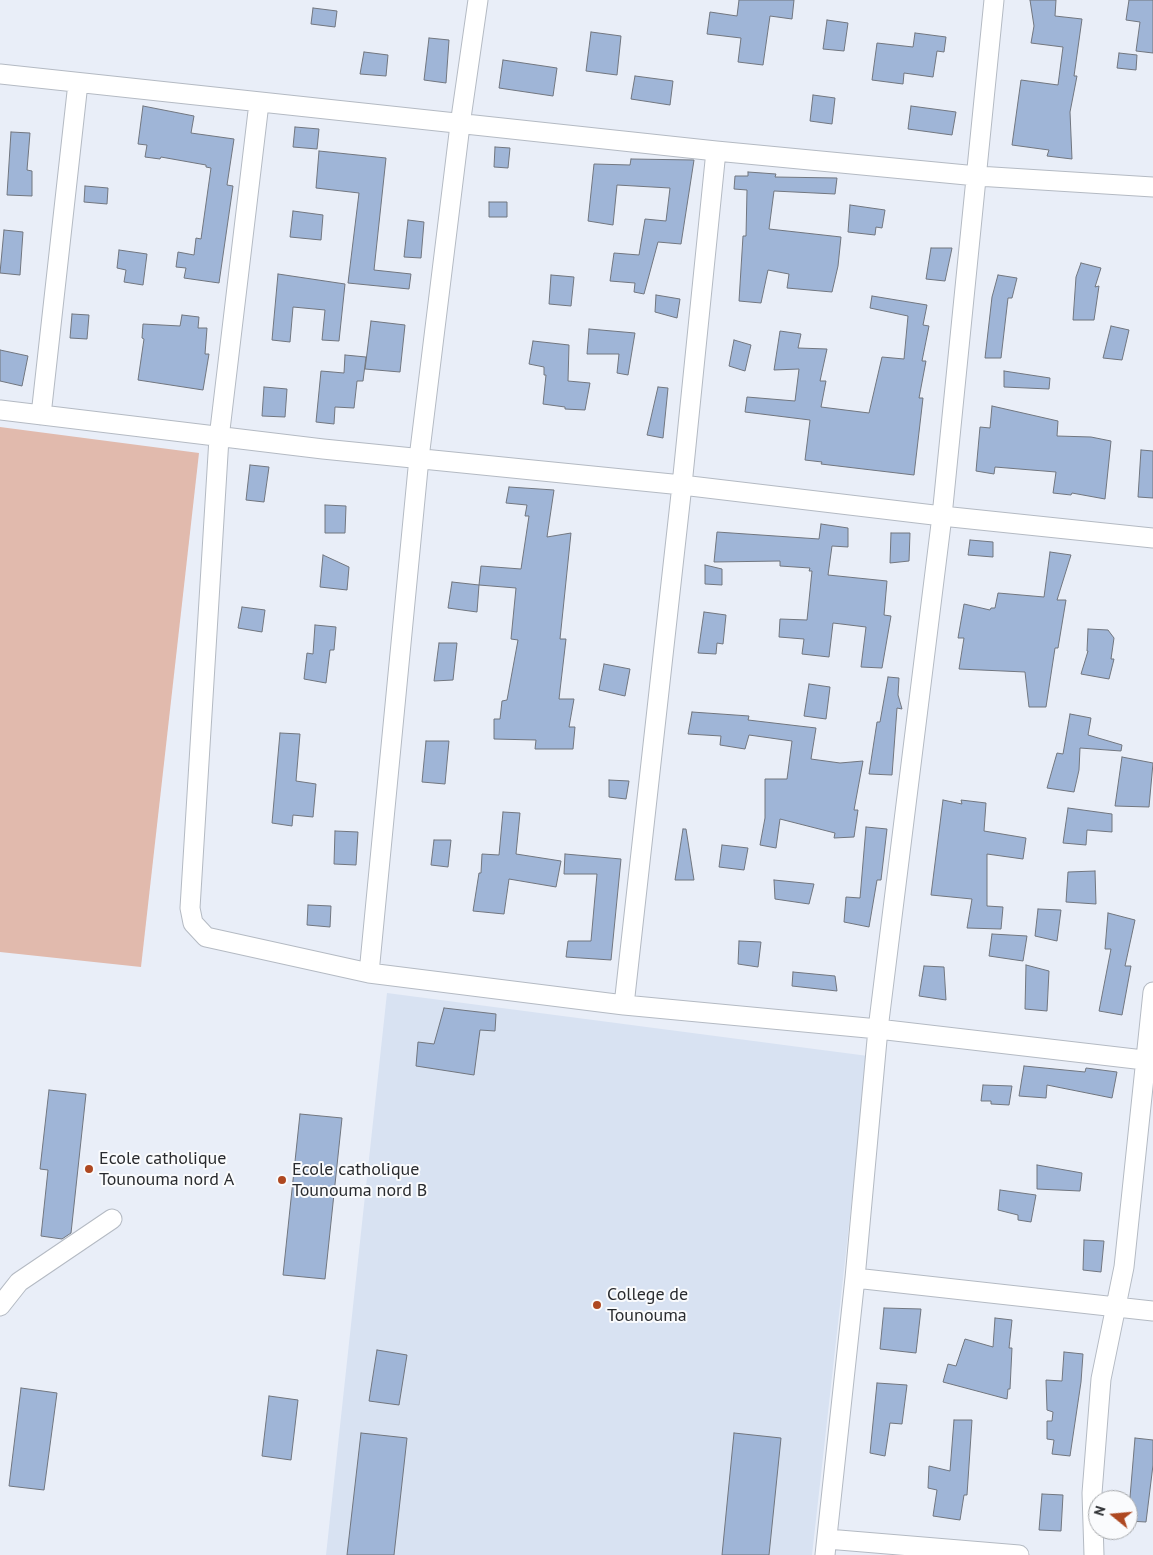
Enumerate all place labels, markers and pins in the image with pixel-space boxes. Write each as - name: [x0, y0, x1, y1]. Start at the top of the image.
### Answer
- place label: Ecole catholique Tounouma nord A: [99, 1148, 234, 1190]
- place label: Ecole catholique Tounouma nord B: [292, 1159, 427, 1202]
- marker: Ecole catholique Tounouma nord A: [83, 1163, 95, 1175]
- marker: Ecole catholique Tounouma nord B: [276, 1174, 288, 1186]
- place label: College de Tounouma: [607, 1284, 688, 1326]
- marker: College de Tounouma: [591, 1299, 603, 1311]

